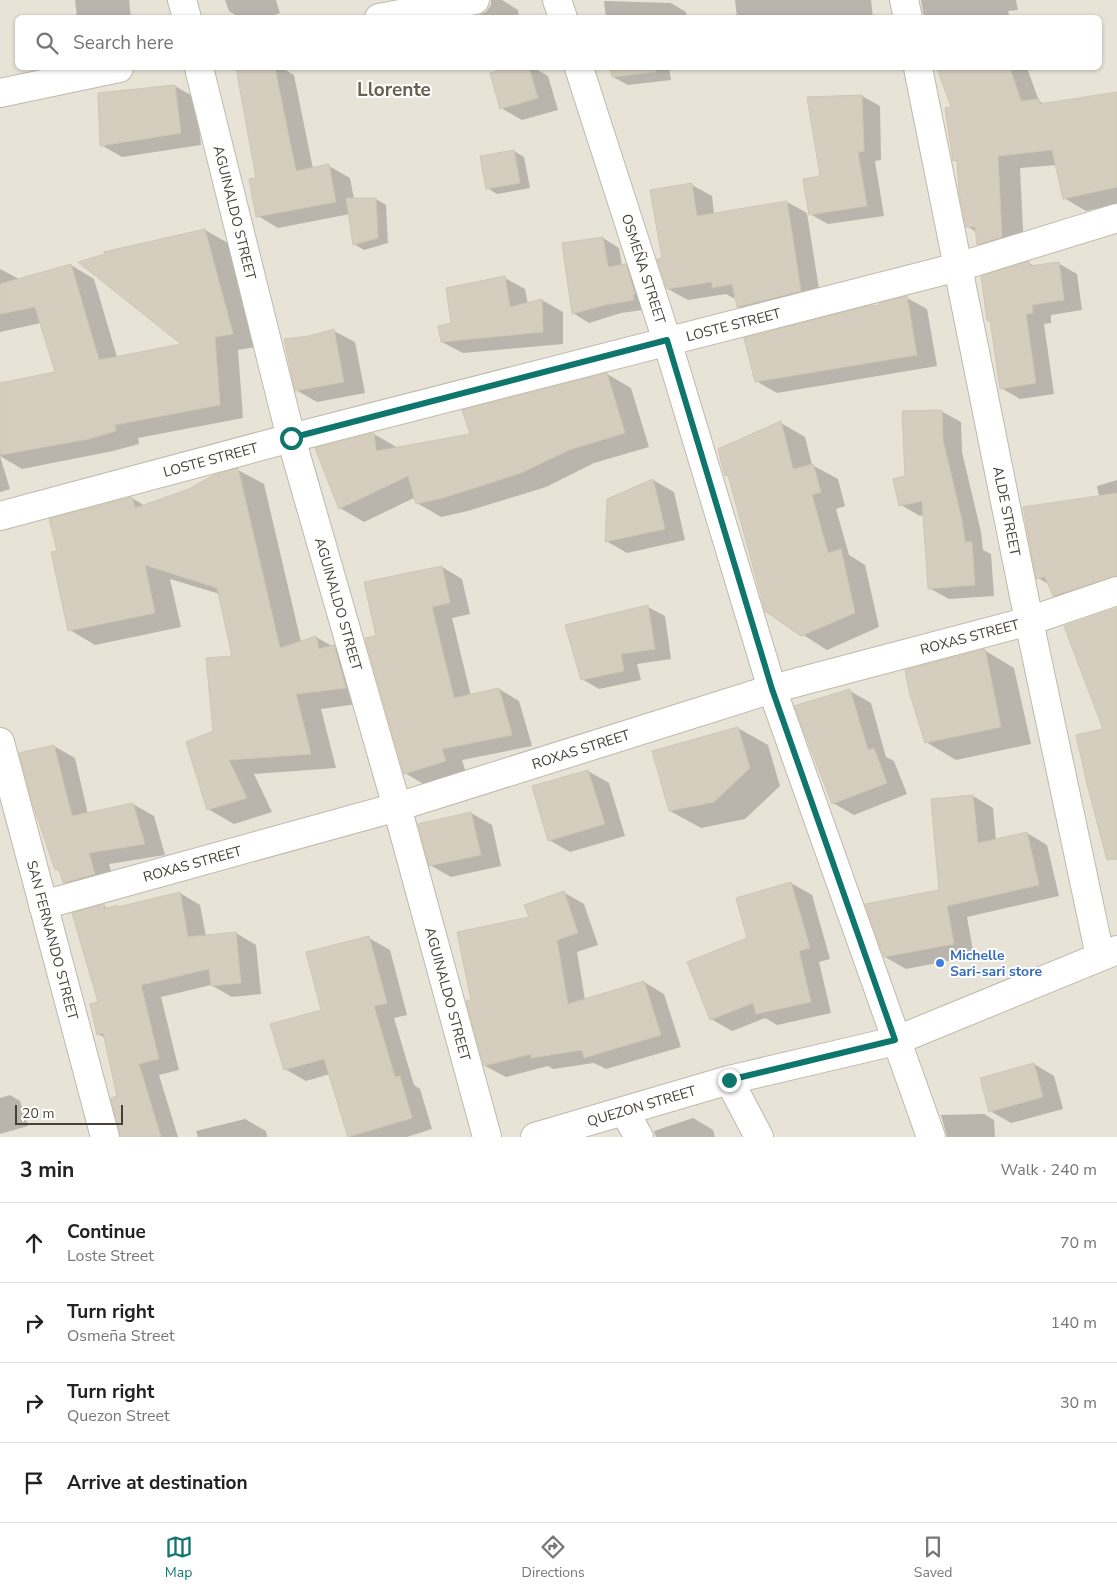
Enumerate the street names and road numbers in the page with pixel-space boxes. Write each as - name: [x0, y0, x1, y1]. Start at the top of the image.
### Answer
- street label: AGUINALDO STREET: [209, 144, 260, 282]
- street label: OSMEÑA STREET: [617, 212, 670, 327]
- street label: LOSTE STREET: [684, 304, 784, 346]
- street label: LOSTE STREET: [161, 438, 261, 482]
- street label: ALDE STREET: [988, 465, 1025, 558]
- street label: AGUINALDO STREET: [310, 535, 367, 674]
- street label: ROXAS STREET: [918, 615, 1022, 659]
- street label: ROXAS STREET: [530, 725, 633, 774]
- street label: ROXAS STREET: [141, 841, 245, 887]
- street label: SAN FERNANDO STREET: [22, 858, 83, 1023]
- street label: AGUINALDO STREET: [420, 925, 475, 1064]
- street label: QUEZON STREET: [585, 1081, 699, 1131]

